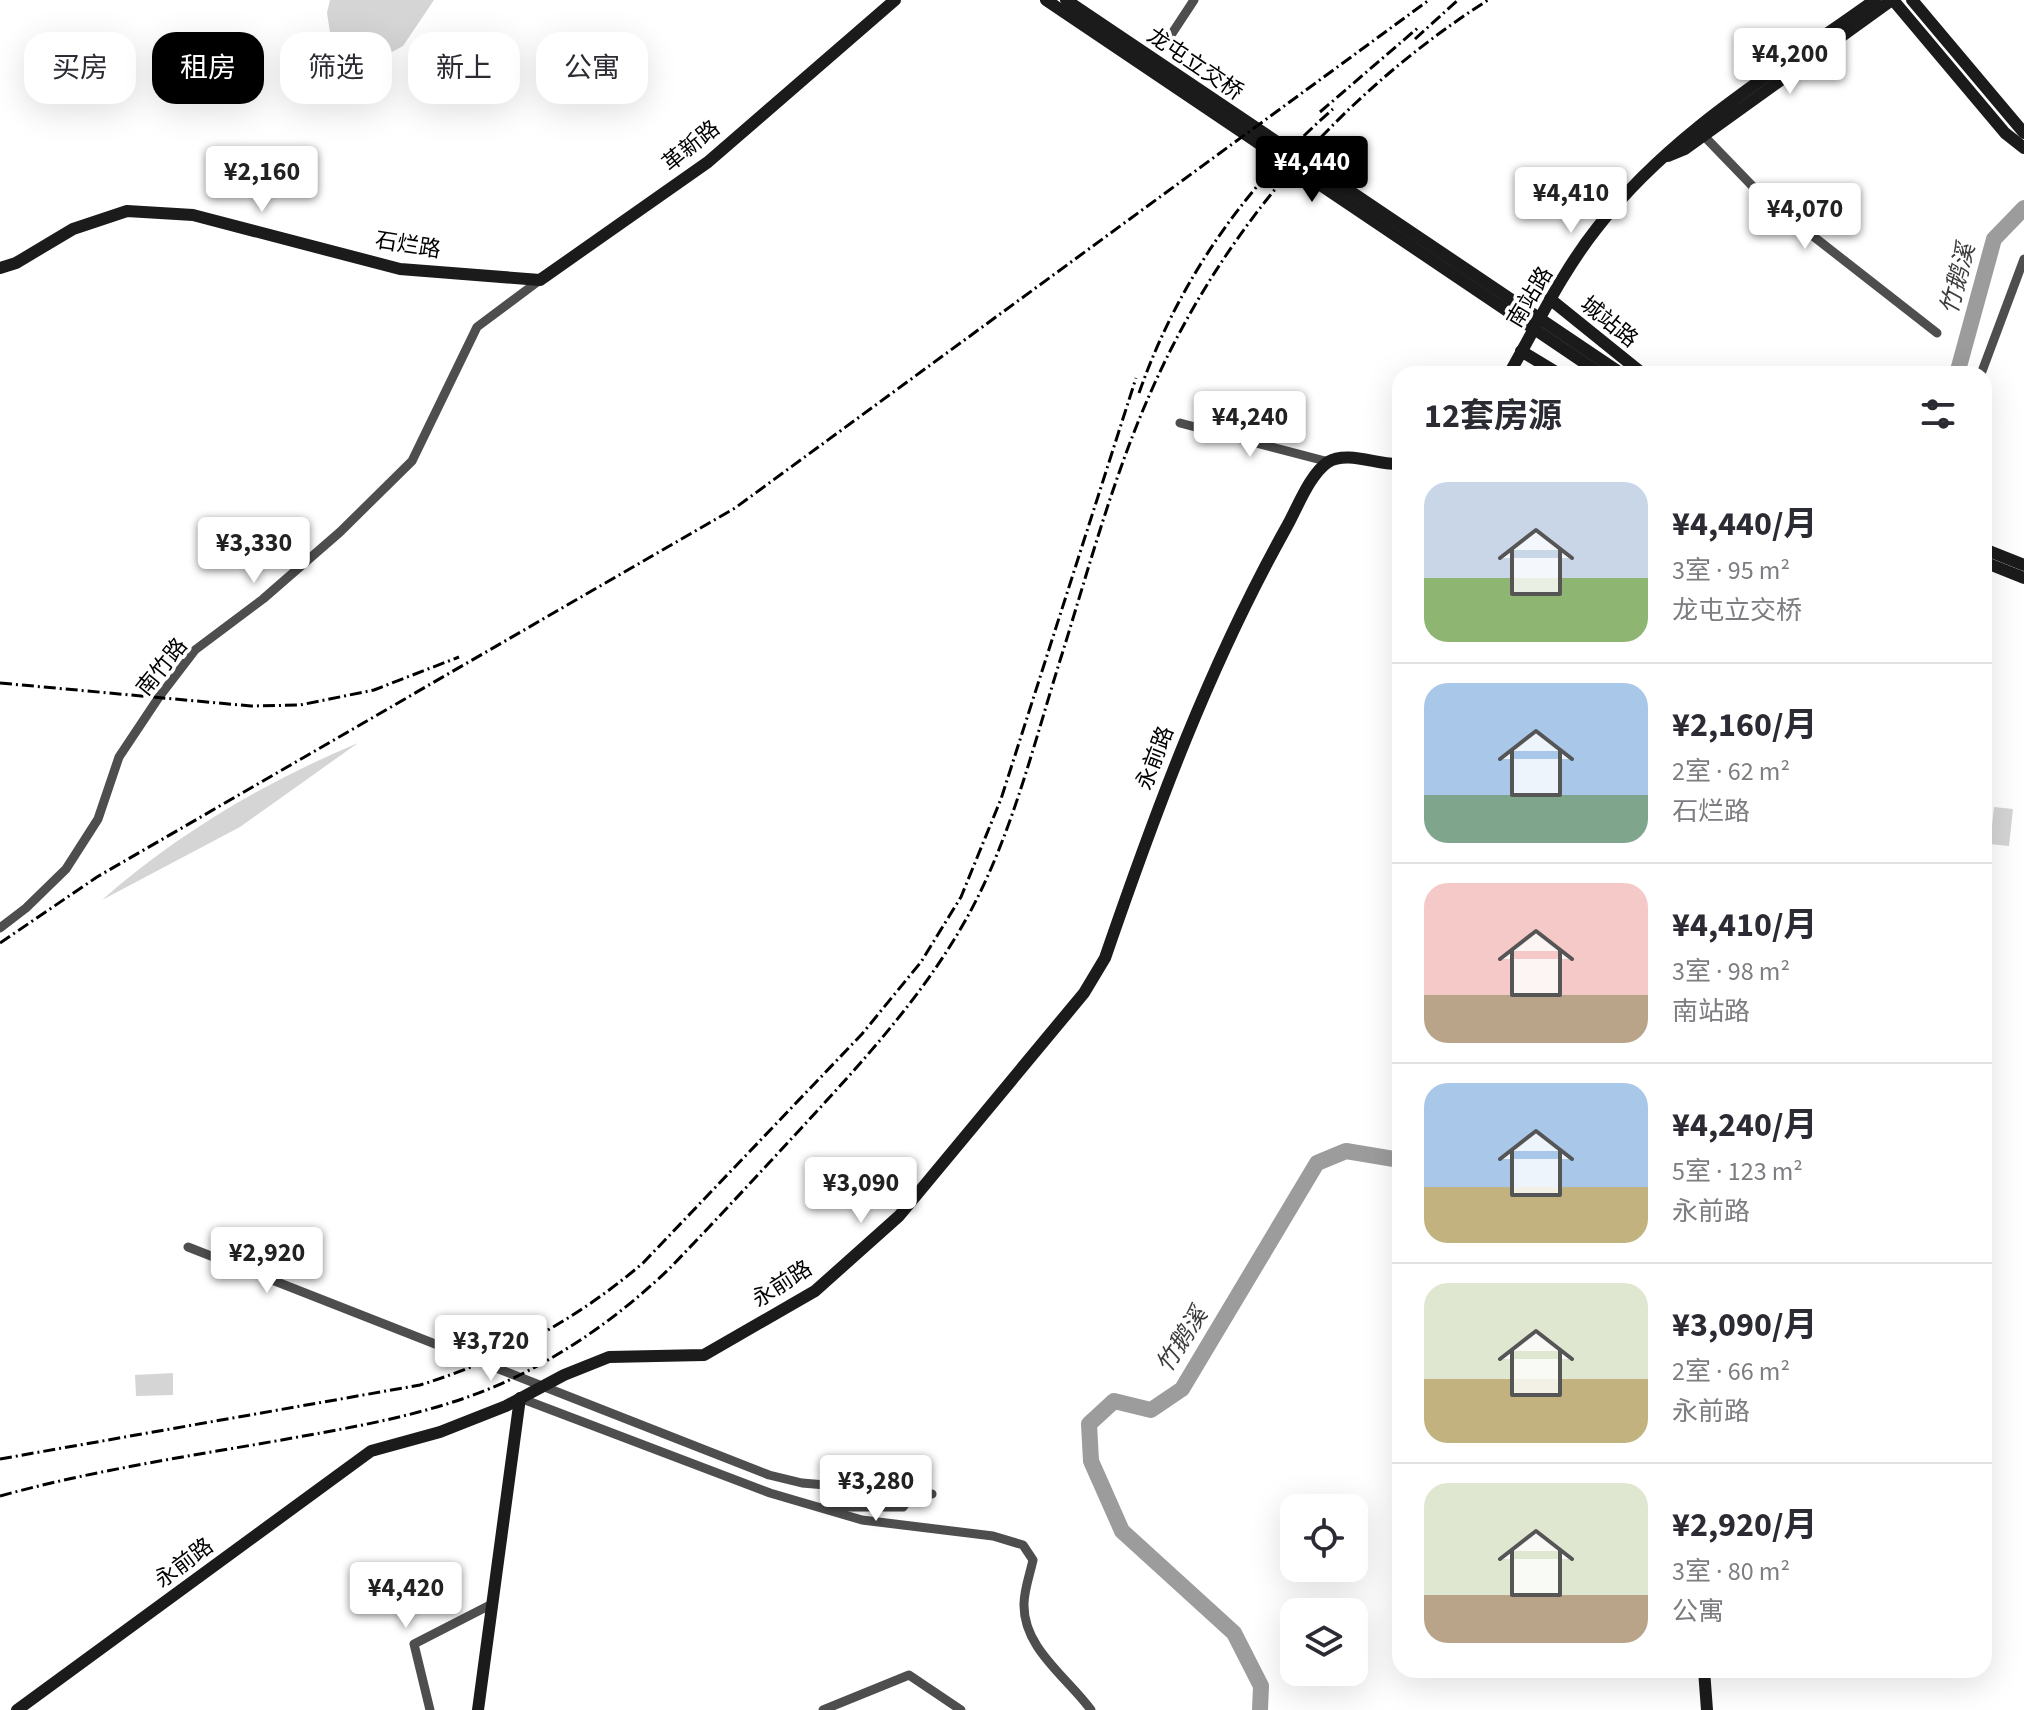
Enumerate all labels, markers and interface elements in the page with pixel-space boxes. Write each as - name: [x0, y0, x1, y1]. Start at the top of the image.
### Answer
- street label: 龙屯立交桥: [1140, 20, 1250, 108]
- pin: ¥4,200: [1725, 28, 1855, 96]
- chip: 买房: [24, 32, 136, 104]
- chip: 租房: [152, 32, 264, 104]
- chip: 筛选: [280, 32, 392, 104]
- chip: 新上: [408, 32, 520, 104]
- chip: 公寓: [536, 32, 648, 104]
- text: ¥4,200: [1752, 35, 1828, 72]
- street label: 革新路: [655, 113, 727, 179]
- pin: ¥4,440: [1247, 136, 1377, 204]
- text: ¥4,440: [1274, 143, 1350, 180]
- pin: ¥2,160: [197, 146, 327, 214]
- text: ¥2,160: [224, 153, 300, 190]
- pin: ¥4,410: [1506, 167, 1636, 235]
- text: ¥4,410: [1533, 174, 1609, 211]
- pin: ¥4,070: [1740, 183, 1870, 251]
- text: ¥4,070: [1767, 190, 1843, 227]
- street label: 石烂路: [373, 224, 443, 266]
- water label: 竹鹅溪: [1932, 237, 1985, 318]
- street label: 南站路: [1499, 260, 1561, 334]
- street label: 城站路: [1573, 289, 1645, 355]
- pin: ¥4,240: [1185, 391, 1315, 459]
- text: 12套房源: [1424, 392, 1562, 441]
- icon: filters: [1916, 392, 1960, 436]
- text: ¥4,240: [1212, 398, 1288, 435]
- text: ¥4,440/月: [1672, 500, 1818, 549]
- icon: home: [1488, 514, 1584, 610]
- pin: ¥3,330: [189, 517, 319, 585]
- text: ¥3,330: [216, 524, 292, 561]
- text: 3室 · 95 m²: [1672, 552, 1790, 589]
- text: 龙屯立交桥: [1672, 592, 1802, 629]
- street label: 南竹路: [129, 631, 195, 703]
- text: ¥2,160/月: [1672, 701, 1818, 750]
- icon: home: [1488, 715, 1584, 811]
- street label: 永前路: [1128, 721, 1182, 795]
- text: 2室 · 62 m²: [1672, 753, 1790, 790]
- text: 石烂路: [1672, 793, 1750, 830]
- text: ¥4,410/月: [1672, 901, 1818, 950]
- icon: home: [1488, 915, 1584, 1011]
- text: 3室 · 98 m²: [1672, 953, 1790, 990]
- text: 南站路: [1672, 993, 1750, 1030]
- text: ¥4,240/月: [1672, 1101, 1818, 1150]
- icon: home: [1488, 1115, 1584, 1211]
- text: 5室 · 123 m²: [1672, 1153, 1803, 1190]
- pin: ¥3,090: [796, 1157, 926, 1225]
- text: ¥3,090: [823, 1164, 899, 1201]
- text: 永前路: [1672, 1193, 1750, 1230]
- pin: ¥2,920: [202, 1227, 332, 1295]
- text: ¥2,920: [229, 1234, 305, 1271]
- street label: 永前路: [746, 1253, 818, 1315]
- water label: 竹鹅溪: [1148, 1298, 1218, 1380]
- text: ¥3,090/月: [1672, 1301, 1818, 1350]
- pin: ¥3,720: [426, 1315, 556, 1383]
- icon: home: [1488, 1315, 1584, 1411]
- text: ¥3,720: [453, 1322, 529, 1359]
- text: 2室 · 66 m²: [1672, 1353, 1790, 1390]
- text: 永前路: [1672, 1393, 1750, 1430]
- pin: ¥3,280: [811, 1455, 941, 1523]
- text: ¥3,280: [838, 1462, 914, 1499]
- map controls: [1280, 1494, 1368, 1686]
- button: locate: [1280, 1494, 1368, 1582]
- text: ¥2,920/月: [1672, 1501, 1818, 1550]
- icon: home: [1488, 1515, 1584, 1611]
- street label: 永前路: [148, 1530, 220, 1596]
- text: 3室 · 80 m²: [1672, 1553, 1790, 1590]
- pin: ¥4,420: [341, 1562, 471, 1630]
- text: ¥4,420: [368, 1569, 444, 1606]
- text: 公寓: [1672, 1593, 1724, 1630]
- button: layers: [1280, 1598, 1368, 1686]

